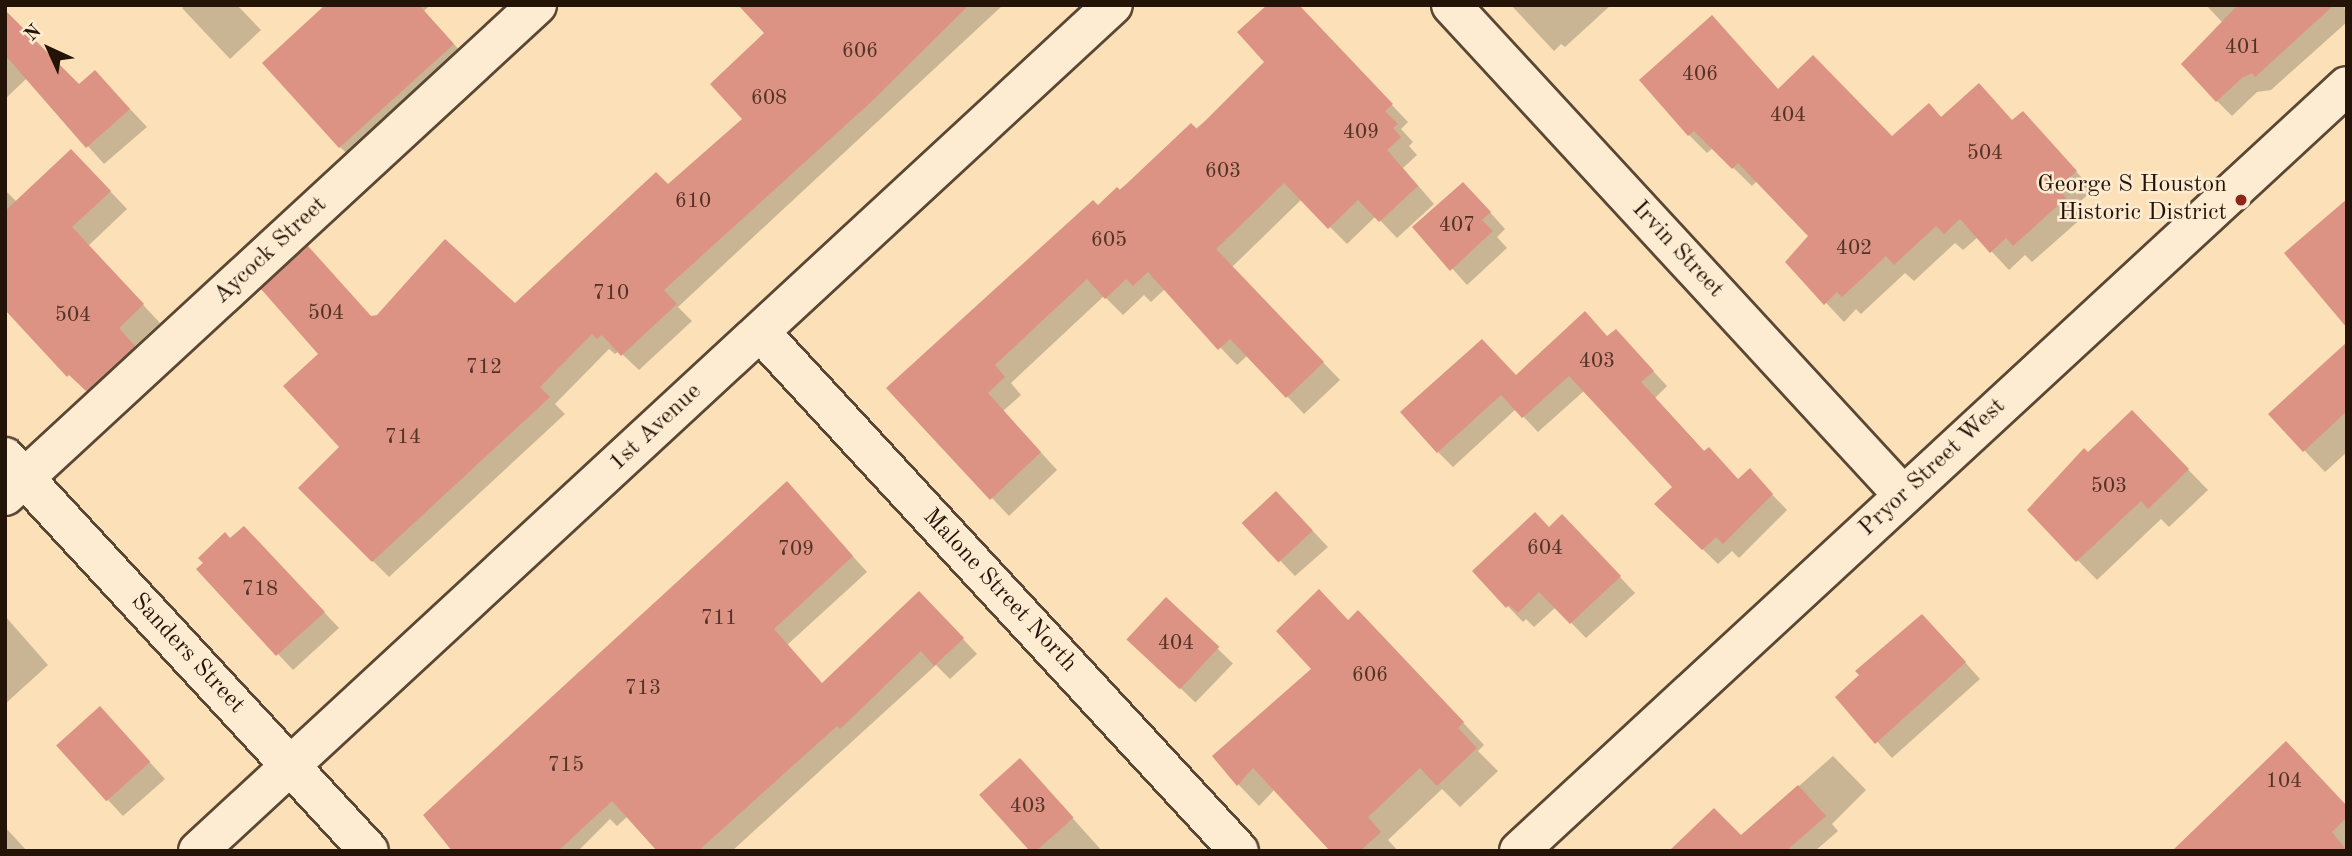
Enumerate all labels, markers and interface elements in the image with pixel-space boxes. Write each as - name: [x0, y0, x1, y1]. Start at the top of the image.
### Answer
- north arrow: [14, 14, 84, 84]
- text: N: [22, 22, 46, 46]
- house number: 401: [2225, 35, 2261, 61]
- house number: 606: [842, 39, 878, 65]
- house number: 406: [1682, 62, 1718, 88]
- house number: 608: [751, 86, 787, 112]
- house number: 404: [1770, 103, 1806, 129]
- house number: 409: [1343, 120, 1379, 146]
- house number: 504: [1967, 141, 2003, 167]
- house number: 603: [1205, 159, 1241, 185]
- place label: George S Houston Historic District: [2037, 172, 2227, 228]
- house number: 610: [675, 189, 711, 215]
- street label: Aycock Street: [208, 191, 334, 311]
- marker: George S Houston Historic District: [2233, 192, 2249, 208]
- street label: Irvin Street: [1625, 196, 1729, 304]
- house number: 407: [1439, 213, 1475, 239]
- house number: 605: [1091, 228, 1127, 254]
- house number: 402: [1836, 236, 1872, 262]
- house number: 710: [593, 281, 629, 307]
- house number: 504: [308, 301, 344, 327]
- house number: 504: [55, 303, 91, 329]
- house number: 403: [1579, 349, 1615, 375]
- house number: 712: [466, 355, 502, 381]
- street label: 1st Avenue: [604, 378, 708, 478]
- street label: Pryor Street West: [1854, 393, 2012, 543]
- house number: 714: [385, 425, 421, 451]
- house number: 503: [2091, 474, 2127, 500]
- street label: Malone Street North: [916, 503, 1082, 679]
- house number: 604: [1527, 536, 1563, 562]
- house number: 709: [778, 537, 814, 563]
- house number: 718: [242, 577, 278, 603]
- street label: Sanders Street: [124, 588, 250, 720]
- house number: 711: [701, 606, 737, 632]
- house number: 404: [1158, 631, 1194, 657]
- house number: 606: [1352, 663, 1388, 689]
- house number: 713: [625, 676, 661, 702]
- house number: 715: [548, 753, 584, 779]
- house number: 104: [2266, 769, 2302, 795]
- house number: 403: [1010, 794, 1046, 820]

